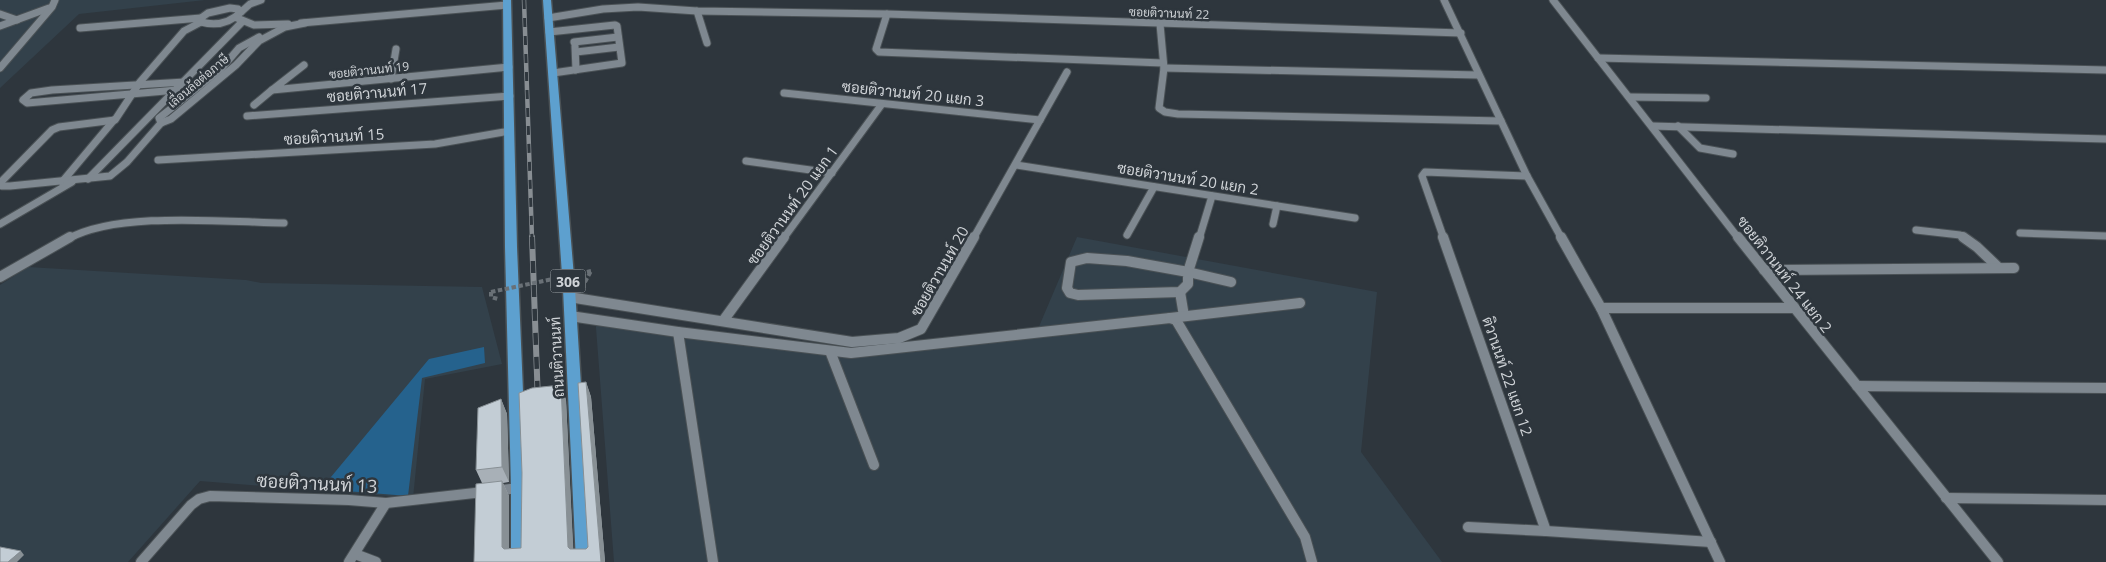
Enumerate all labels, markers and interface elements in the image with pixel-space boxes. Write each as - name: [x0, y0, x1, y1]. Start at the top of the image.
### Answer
- street label: ซอยติวานนท์ 22: [1128, 3, 1210, 23]
- street label: เลื่อนล้อต่อภาษี: [163, 48, 233, 112]
- street label: ซอยติวานนท์ 19: [328, 57, 410, 83]
- street label: ซอยติวานนท์ 20 แยก 3: [841, 76, 985, 110]
- street label: ซอยติวานนท์ 17: [326, 78, 428, 106]
- street label: ซอยติวานนท์ 15: [283, 123, 385, 149]
- street label: ซอยติวานนท์ 20 แยก 1: [742, 141, 842, 269]
- street label: ซอยติวานนท์ 20 แยก 2: [1116, 157, 1260, 199]
- street label: ซอยติวานนท์ 24 แยก 2: [1733, 212, 1837, 336]
- street label: ซอยติวานนท์ 20: [905, 222, 973, 320]
- road number: 306: [550, 270, 586, 292]
- street label: ติวานนท์ 22 แยก 12: [1478, 314, 1538, 438]
- street label: ถนนติวานนท์: [544, 316, 568, 398]
- street label: ซอยติวานนท์ 13: [256, 468, 378, 498]

